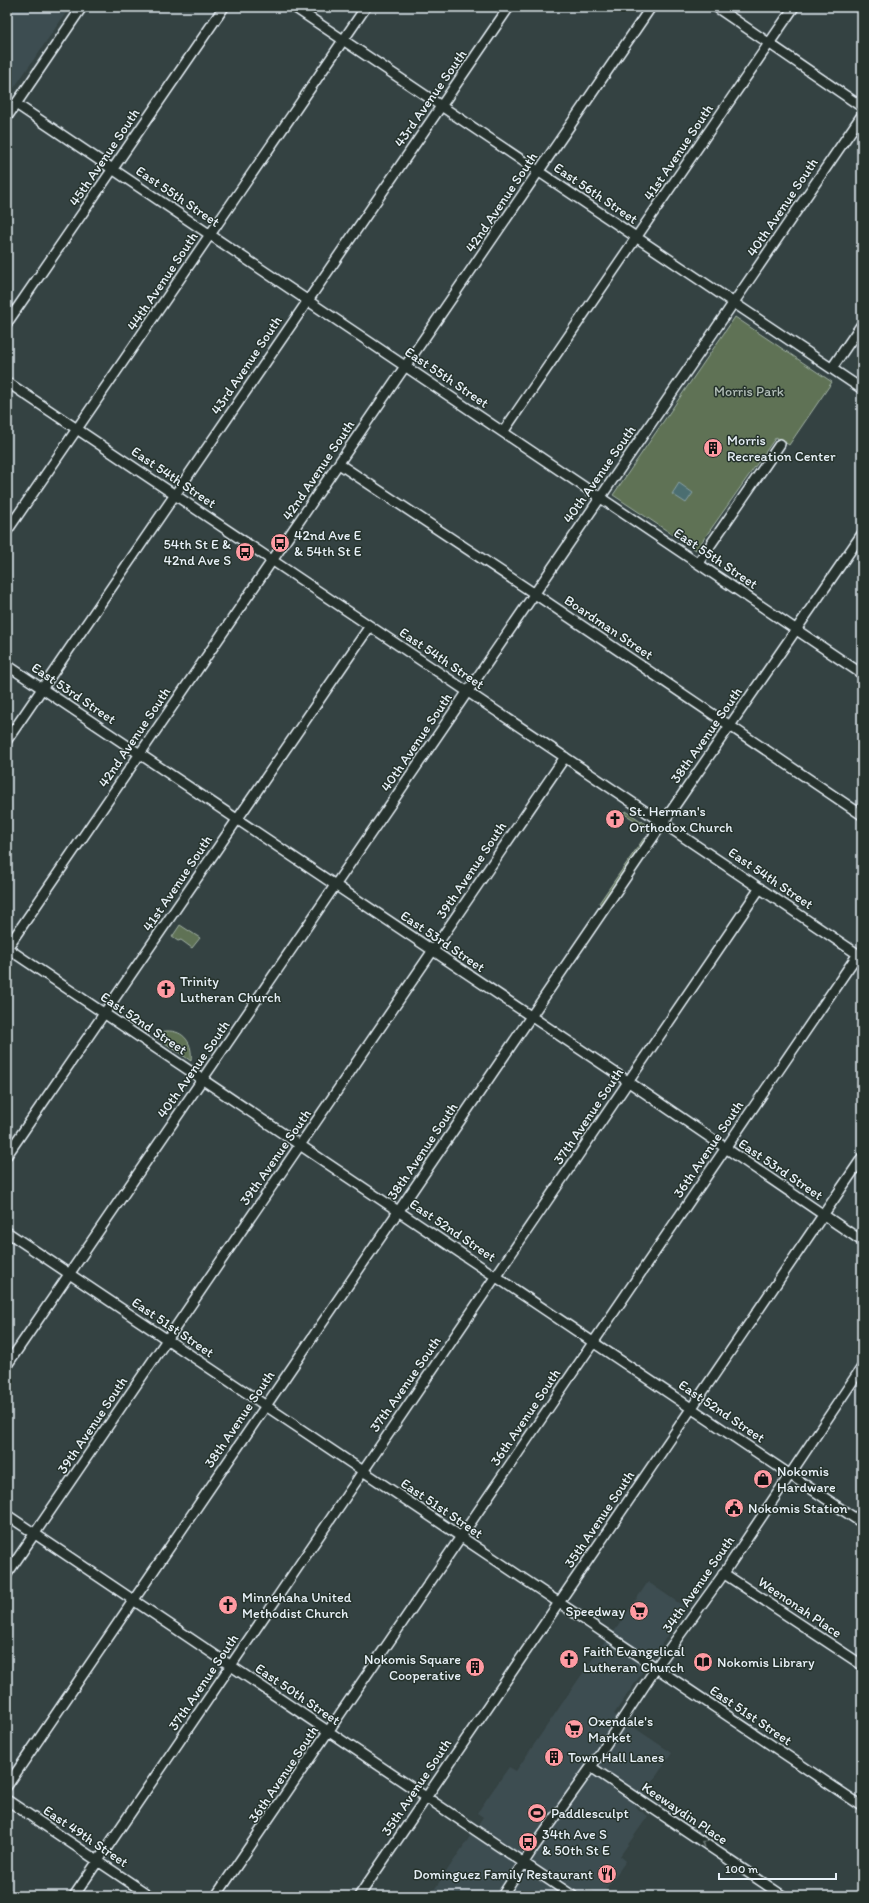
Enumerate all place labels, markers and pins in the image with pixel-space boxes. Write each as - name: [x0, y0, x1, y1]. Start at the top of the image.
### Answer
- place label: Morris Recreation Center: [727, 432, 836, 465]
- building icon: Morris Recreation Center: [702, 437, 724, 459]
- place label: 42nd Ave E & 54th St E: [294, 527, 362, 560]
- bus stop icon: 42nd Ave E & 54th St E: [269, 532, 291, 554]
- place label: 54th St E & 42nd Ave S: [163, 536, 231, 569]
- bus stop icon: 54th St E & 42nd Ave S: [234, 541, 256, 563]
- place label: St. Herman's Orthodox Church: [629, 803, 733, 836]
- church icon: St. Herman's Orthodox Church: [604, 808, 626, 830]
- place label: Trinity Lutheran Church: [180, 973, 281, 1006]
- church icon: Trinity Lutheran Church: [155, 978, 177, 1000]
- place label: Nokomis Hardware: [777, 1463, 836, 1496]
- shop icon: Nokomis Hardware: [752, 1468, 774, 1490]
- public building icon: Nokomis Station: [723, 1497, 745, 1519]
- place label: Nokomis Station: [748, 1500, 848, 1517]
- place label: Minnehaha United Methodist Church: [242, 1589, 352, 1622]
- church icon: Minnehaha United Methodist Church: [217, 1594, 239, 1616]
- supermarket icon: Speedway: [628, 1600, 650, 1622]
- place label: Speedway: [566, 1603, 625, 1620]
- place label: Faith Evangelical Lutheran Church: [583, 1643, 685, 1676]
- church icon: Faith Evangelical Lutheran Church: [558, 1648, 580, 1670]
- place label: Nokomis Square Cooperative: [364, 1651, 461, 1684]
- library icon: Nokomis Library: [692, 1651, 714, 1673]
- place label: Nokomis Library: [717, 1654, 815, 1671]
- building icon: Nokomis Square Cooperative: [464, 1656, 486, 1678]
- place label: Oxendale's Market: [588, 1713, 653, 1746]
- supermarket icon: Oxendale's Market: [563, 1718, 585, 1740]
- building icon: Town Hall Lanes: [543, 1746, 565, 1768]
- place label: Town Hall Lanes: [568, 1749, 664, 1766]
- sports icon: Paddlesculpt: [526, 1802, 548, 1824]
- place label: Paddlesculpt: [551, 1805, 629, 1822]
- place label: 34th Ave S & 50th St E: [542, 1826, 610, 1859]
- bus stop icon: 34th Ave S & 50th St E: [517, 1831, 539, 1853]
- restaurant icon: Dominguez Family Restaurant: [596, 1863, 618, 1885]
- place label: Dominguez Family Restaurant: [413, 1866, 593, 1883]

